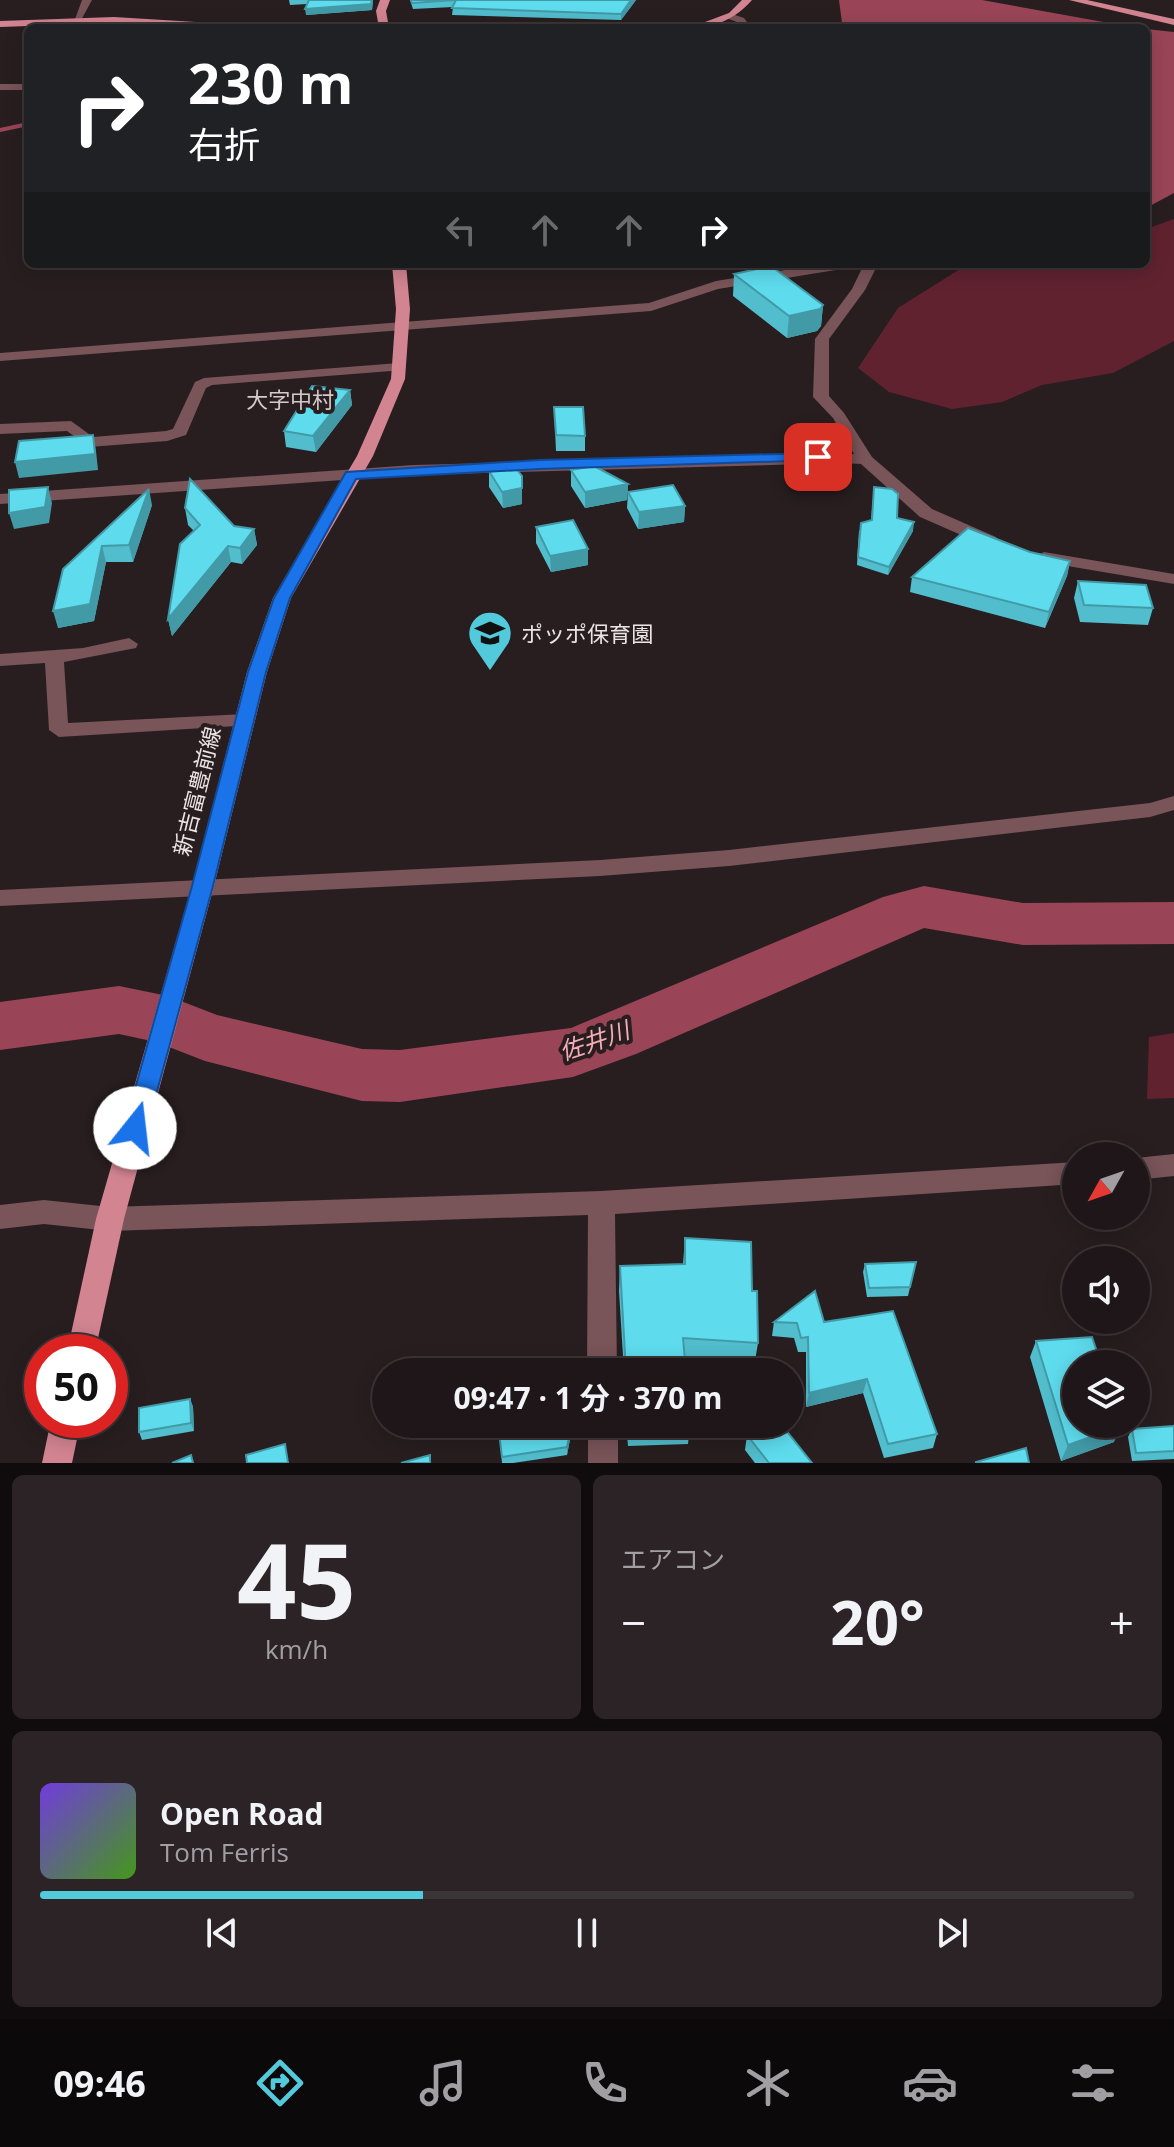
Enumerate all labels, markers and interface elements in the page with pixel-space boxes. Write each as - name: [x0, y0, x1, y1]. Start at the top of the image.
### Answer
- text: 230 m: [188, 44, 354, 120]
- icon: right: [56, 56, 160, 160]
- text: 右折: [188, 120, 260, 169]
- icon: left: [439, 208, 483, 252]
- icon: ahead: [523, 208, 567, 252]
- icon: ahead: [607, 208, 651, 252]
- icon: right: [691, 208, 735, 252]
- district label: 大字中村: [246, 384, 334, 414]
- pin: [784, 423, 852, 491]
- icon: arrive: [796, 435, 840, 479]
- school or university icon: ポッポ保育園: [466, 609, 514, 672]
- place label: ポッポ保育園: [521, 618, 653, 648]
- street label: 新吉富豊前線: [165, 723, 227, 859]
- water label: 佐井川: [555, 1012, 636, 1067]
- position arrow: [93, 1086, 177, 1170]
- north arrow: [1062, 1142, 1150, 1230]
- map controls: [1062, 1142, 1150, 1438]
- button: sound: [1062, 1246, 1150, 1334]
- speed limit sign: 50: [24, 1334, 128, 1438]
- button: layers: [1062, 1350, 1150, 1438]
- text: 09:47 · 1 分 · 370 m: [453, 1377, 723, 1418]
- text: 45: [237, 1508, 356, 1649]
- text: エアコン: [621, 1541, 725, 1577]
- text: 20°: [830, 1581, 925, 1663]
- text: −: [621, 1592, 646, 1652]
- text: +: [1109, 1592, 1134, 1652]
- text: km/h: [265, 1631, 328, 1667]
- text: Open Road: [160, 1793, 324, 1834]
- text: Tom Ferris: [160, 1834, 289, 1870]
- icon: previous: [200, 1911, 244, 1955]
- icon: pause: [565, 1911, 609, 1955]
- icon: next: [930, 1911, 974, 1955]
- icon: directions: [252, 2055, 308, 2111]
- icon: music: [415, 2055, 471, 2111]
- icon: phone: [577, 2055, 633, 2111]
- icon: climate: [740, 2055, 796, 2111]
- icon: car: [902, 2055, 958, 2111]
- icon: filters: [1065, 2055, 1121, 2111]
- text: 09:46: [53, 2059, 146, 2108]

